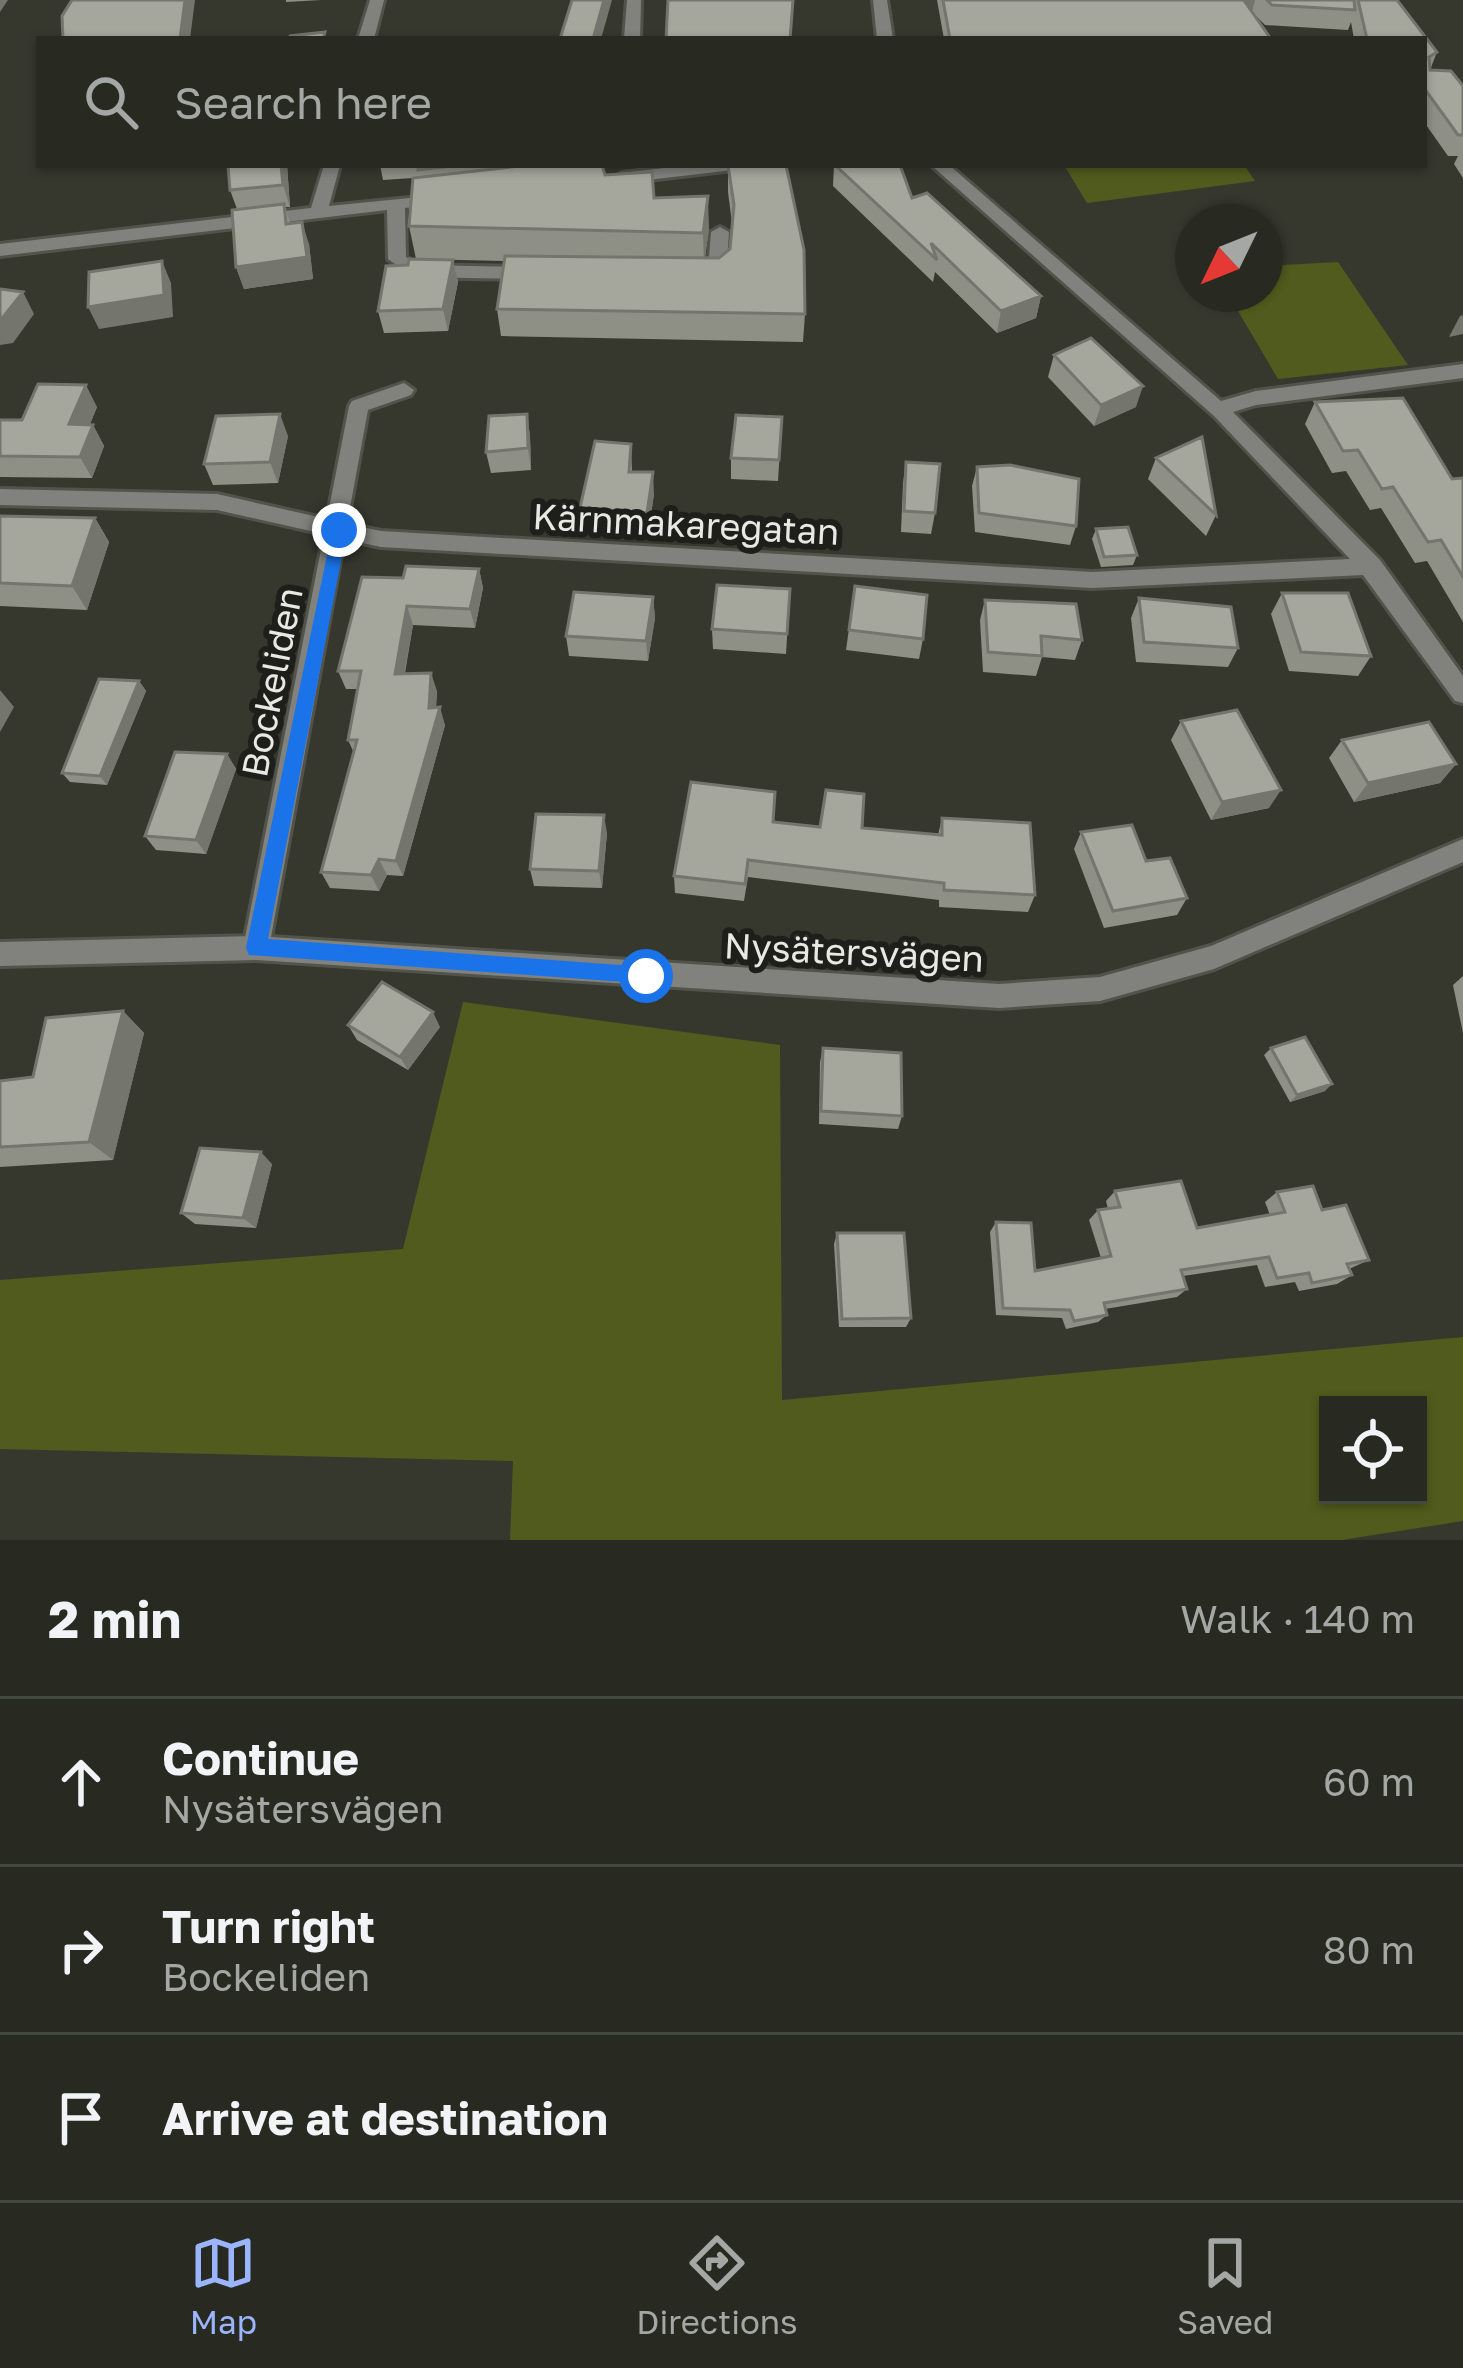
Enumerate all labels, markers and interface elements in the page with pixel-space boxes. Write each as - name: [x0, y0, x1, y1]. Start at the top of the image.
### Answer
- search box: [36, 36, 1427, 168]
- icon: search: [78, 69, 144, 135]
- text: Search here: [174, 75, 432, 129]
- north arrow: [1175, 204, 1283, 312]
- street label: Kärnmakaregatan: [532, 494, 840, 553]
- route end: [312, 503, 366, 557]
- street label: Bockeliden: [232, 583, 311, 780]
- street label: Nysätersvägen: [723, 923, 985, 980]
- route start: [619, 949, 673, 1003]
- map controls: [1319, 1396, 1427, 1504]
- button: locate: [1319, 1396, 1427, 1504]
- text: 2 min: [48, 1588, 181, 1649]
- text: Walk · 140 m: [1180, 1595, 1415, 1642]
- text: Continue: [162, 1731, 359, 1785]
- icon: ahead: [48, 1749, 114, 1815]
- text: 60 m: [1323, 1758, 1415, 1805]
- text: Nysätersvägen: [162, 1785, 444, 1832]
- text: Turn right: [162, 1899, 375, 1953]
- icon: right: [48, 1917, 114, 1983]
- text: 80 m: [1323, 1926, 1415, 1973]
- text: Bockeliden: [162, 1953, 370, 2000]
- icon: arrive: [48, 2085, 114, 2151]
- text: Arrive at destination: [162, 2091, 608, 2145]
- tab: Map: [190, 2230, 257, 2341]
- tab: Directions: [636, 2230, 798, 2341]
- tab: Saved: [1177, 2230, 1273, 2341]

